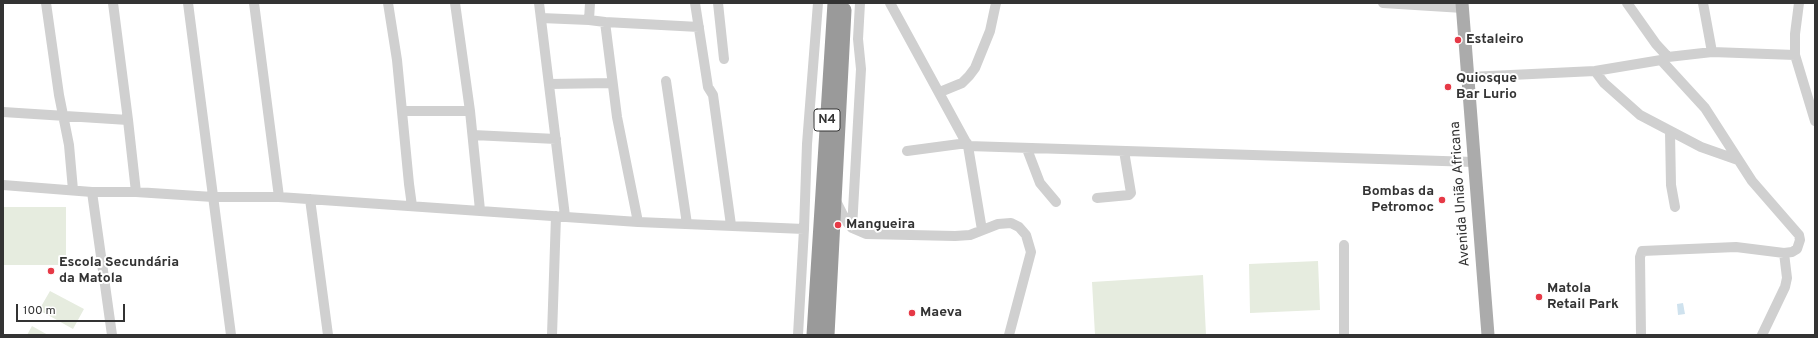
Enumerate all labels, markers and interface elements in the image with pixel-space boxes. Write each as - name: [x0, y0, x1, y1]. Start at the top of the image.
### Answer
- place label: Estaleiro: [1466, 32, 1524, 48]
- marker: Estaleiro: [1453, 35, 1463, 45]
- place label: Quiosque Bar Lurio: [1456, 71, 1517, 104]
- marker: Quiosque Bar Lurio: [1443, 82, 1453, 92]
- road number: N4: [814, 109, 840, 131]
- street label: Avenida União Africana: [1448, 121, 1474, 267]
- place label: Bombas da Petromoc: [1362, 184, 1434, 216]
- marker: Bombas da Petromoc: [1437, 195, 1447, 205]
- place label: Mangueira: [846, 217, 915, 233]
- marker: Mangueira: [833, 220, 843, 230]
- place label: Escola Secundária da Matola: [59, 255, 179, 288]
- marker: Escola Secundária da Matola: [46, 266, 56, 276]
- place label: Matola Retail Park: [1547, 281, 1619, 314]
- marker: Matola Retail Park: [1534, 292, 1544, 302]
- scale bar: [18, 296, 127, 322]
- text: 100 m: [23, 303, 56, 319]
- place label: Maeva: [920, 305, 962, 321]
- marker: Maeva: [907, 308, 917, 318]

